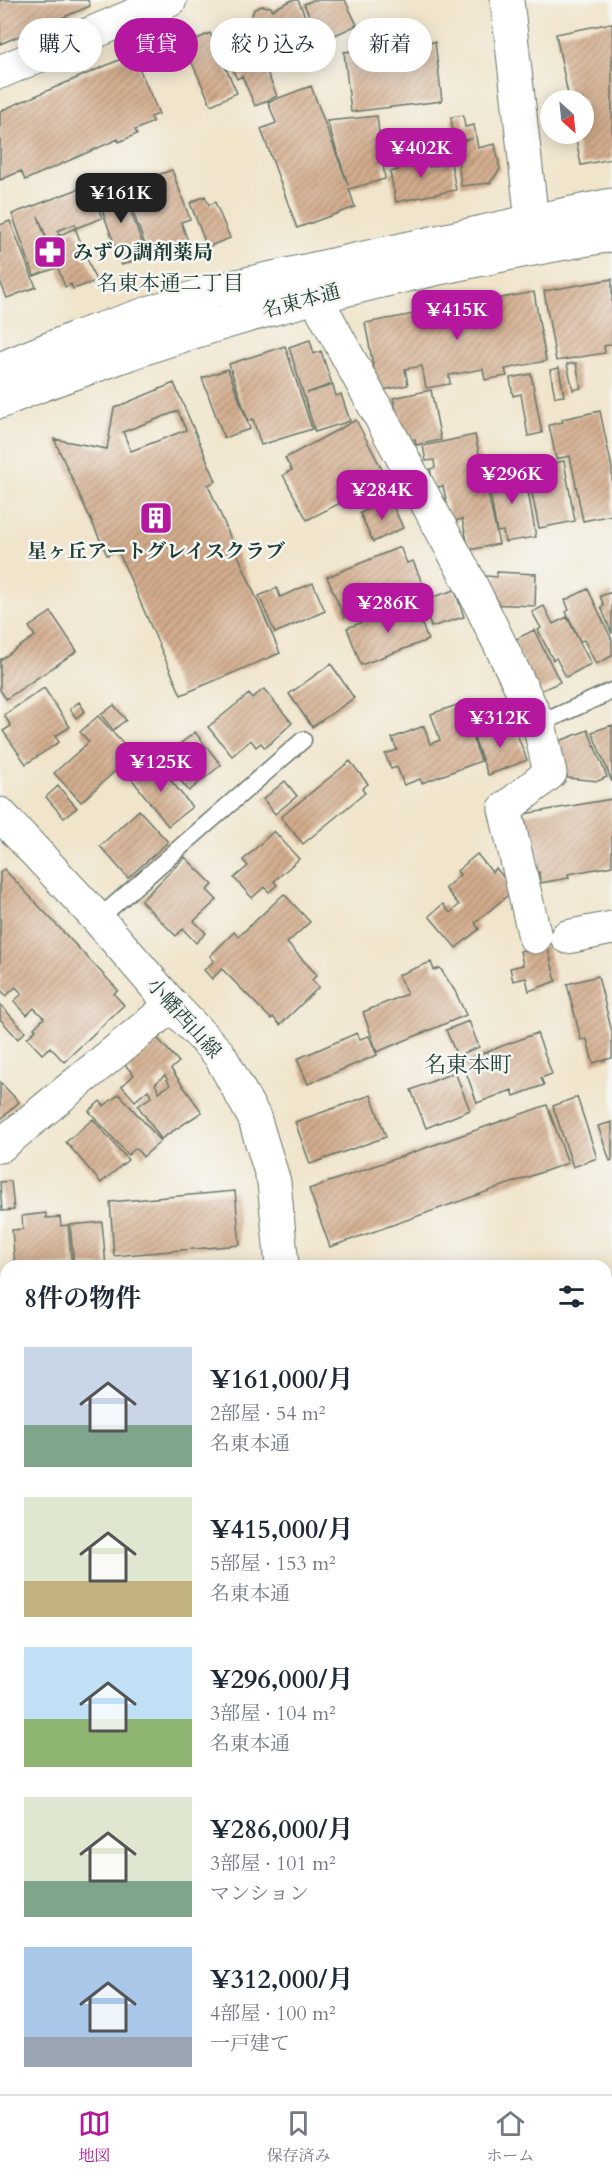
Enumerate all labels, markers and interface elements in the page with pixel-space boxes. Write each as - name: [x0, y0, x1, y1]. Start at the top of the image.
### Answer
- chip: 購入: [18, 18, 102, 72]
- chip: 賃貸: [114, 18, 198, 72]
- chip: 絞り込み: [210, 18, 336, 72]
- chip: 新着: [348, 18, 432, 72]
- north arrow: [540, 90, 594, 144]
- map controls: [540, 90, 594, 144]
- pin: ¥402K: [379, 128, 463, 179]
- text: ¥402K: [390, 134, 452, 161]
- pin: ¥161K: [79, 173, 163, 224]
- text: ¥161K: [90, 179, 152, 206]
- pharmacy icon: みずの調剤薬局: [32, 234, 68, 270]
- place label: みずの調剤薬局: [73, 239, 213, 266]
- district label: 名東本通二丁目: [97, 269, 244, 298]
- street label: 名東本通: [259, 278, 343, 324]
- pin: ¥415K: [415, 290, 499, 341]
- text: ¥415K: [426, 296, 488, 323]
- pin: ¥296K: [470, 454, 554, 505]
- text: ¥296K: [481, 460, 543, 487]
- pin: ¥284K: [340, 470, 424, 521]
- text: ¥284K: [351, 476, 413, 503]
- building icon: 星ヶ丘アートグレイスクラブ: [138, 500, 174, 536]
- place label: 星ヶ丘アートグレイスクラブ: [27, 538, 285, 565]
- pin: ¥286K: [346, 583, 430, 634]
- text: ¥286K: [357, 589, 419, 616]
- pin: ¥312K: [458, 698, 542, 749]
- text: ¥312K: [469, 704, 531, 731]
- pin: ¥125K: [119, 742, 203, 793]
- text: ¥125K: [130, 748, 192, 775]
- street label: 小幡西山線: [141, 972, 227, 1064]
- district label: 名東本町: [424, 1050, 512, 1080]
- icon: filters: [555, 1280, 588, 1313]
- text: 8件の物件: [24, 1281, 141, 1316]
- text: ¥161,000/月: [210, 1362, 353, 1397]
- icon: home: [72, 1371, 144, 1443]
- text: 2部屋 · 54 m²: [210, 1400, 326, 1427]
- text: 名東本通: [210, 1430, 290, 1457]
- text: ¥415,000/月: [210, 1512, 353, 1547]
- icon: home: [72, 1521, 144, 1593]
- text: 5部屋 · 153 m²: [210, 1550, 336, 1577]
- text: 名東本通: [210, 1580, 290, 1607]
- text: ¥296,000/月: [210, 1662, 353, 1697]
- icon: home: [72, 1671, 144, 1743]
- text: 3部屋 · 104 m²: [210, 1700, 336, 1727]
- text: 名東本通: [210, 1730, 290, 1757]
- text: ¥286,000/月: [210, 1812, 353, 1847]
- icon: home: [72, 1821, 144, 1893]
- text: 3部屋 · 101 m²: [210, 1850, 336, 1877]
- text: マンション: [210, 1880, 309, 1907]
- text: ¥312,000/月: [210, 1962, 353, 1997]
- icon: home: [72, 1971, 144, 2043]
- text: 4部屋 · 100 m²: [210, 2000, 336, 2027]
- text: 一戸建て: [210, 2030, 290, 2057]
- tab: 地図: [78, 2107, 111, 2167]
- tab: 保存済み: [266, 2107, 331, 2167]
- tab: ホーム: [486, 2107, 534, 2167]

